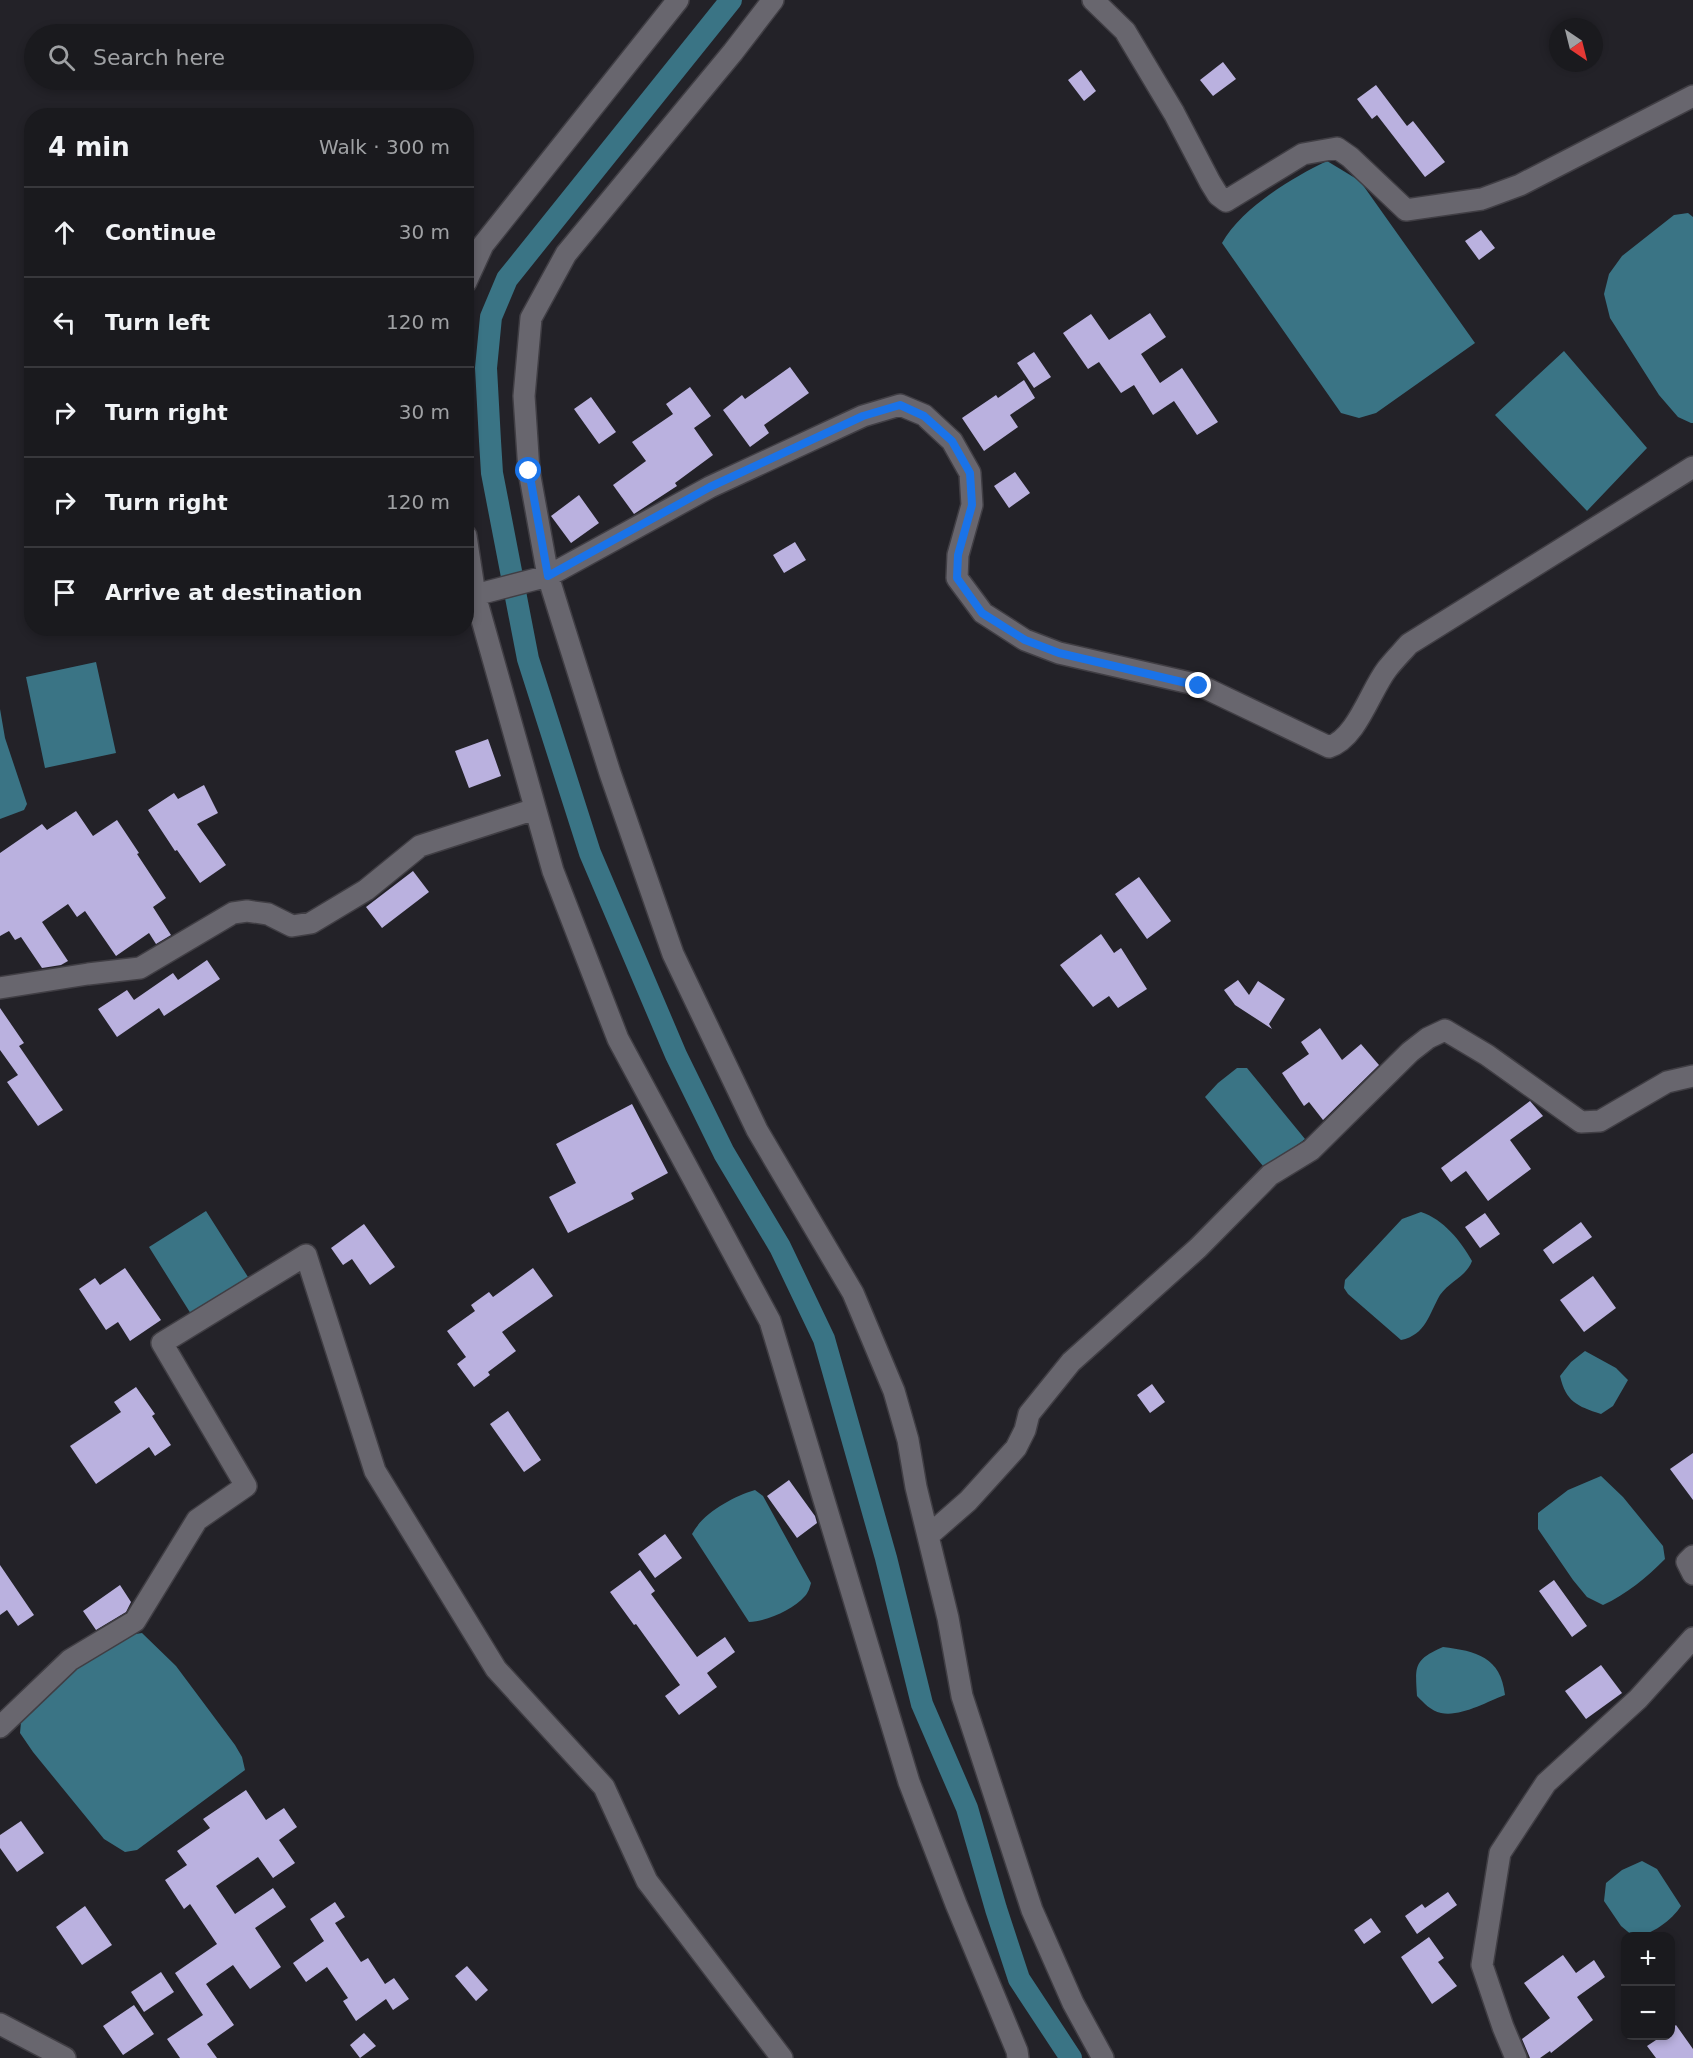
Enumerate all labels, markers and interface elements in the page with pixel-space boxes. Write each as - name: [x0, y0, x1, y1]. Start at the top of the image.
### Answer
- north arrow: [1549, 18, 1603, 72]
- search box: [24, 24, 474, 90]
- icon: search: [45, 41, 78, 74]
- text: Search here: [93, 45, 225, 70]
- text: 4 min: [48, 132, 130, 162]
- text: Walk · 300 m: [319, 135, 450, 159]
- icon: ahead: [48, 216, 81, 249]
- text: Continue: [105, 220, 216, 245]
- text: 30 m: [399, 220, 450, 244]
- icon: left: [48, 306, 81, 339]
- text: Turn left: [105, 310, 210, 335]
- text: 120 m: [386, 310, 450, 334]
- icon: right: [48, 396, 81, 429]
- text: Turn right: [105, 400, 228, 425]
- text: 30 m: [399, 400, 450, 424]
- route start: [515, 457, 541, 483]
- icon: right: [48, 486, 81, 519]
- text: Turn right: [105, 490, 228, 515]
- text: 120 m: [386, 490, 450, 514]
- icon: arrive: [48, 576, 81, 609]
- text: Arrive at destination: [105, 580, 362, 605]
- route end: [1185, 672, 1211, 698]
- map controls: [1621, 1932, 1675, 2040]
- button: +: [1621, 1932, 1675, 1986]
- button: −: [1621, 1986, 1675, 2040]

